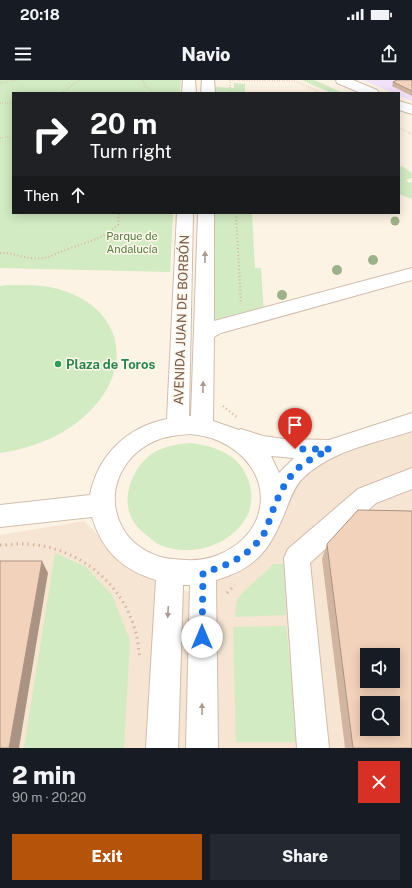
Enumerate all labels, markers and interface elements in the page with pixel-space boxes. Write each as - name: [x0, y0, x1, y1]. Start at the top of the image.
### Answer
- text: 20:18: [20, 6, 60, 23]
- icon: menu: [12, 43, 34, 65]
- icon: share: [378, 43, 400, 65]
- text: Navio: [181, 44, 231, 65]
- text: 20 m: [90, 107, 157, 140]
- icon: right: [24, 108, 76, 160]
- text: Turn right: [90, 141, 172, 162]
- icon: ahead: [67, 184, 89, 206]
- text: Then: [24, 187, 59, 204]
- park label: Parque de Andalucía: [106, 230, 158, 255]
- street label: AVENIDA JUAN DE BORBÓN: [170, 235, 192, 405]
- one-way arrow: [202, 250, 208, 263]
- place label: Plaza de Toros: [66, 357, 155, 372]
- marker: Plaza de Toros: [53, 359, 63, 369]
- one-way arrow: [200, 380, 206, 393]
- pin: [278, 408, 312, 449]
- icon: arrive: [284, 414, 306, 436]
- one-way arrow: [165, 606, 171, 619]
- position arrow: [181, 616, 223, 658]
- map controls: [360, 648, 400, 736]
- button: sound: [360, 648, 400, 688]
- button: search: [360, 696, 400, 736]
- one-way arrow: [199, 702, 205, 715]
- text: 2 min: [12, 761, 76, 789]
- button: close: [358, 761, 400, 803]
- text: 90 m · 20:20: [12, 790, 86, 805]
- button: Exit: [12, 834, 202, 880]
- button: Share: [210, 834, 400, 880]

